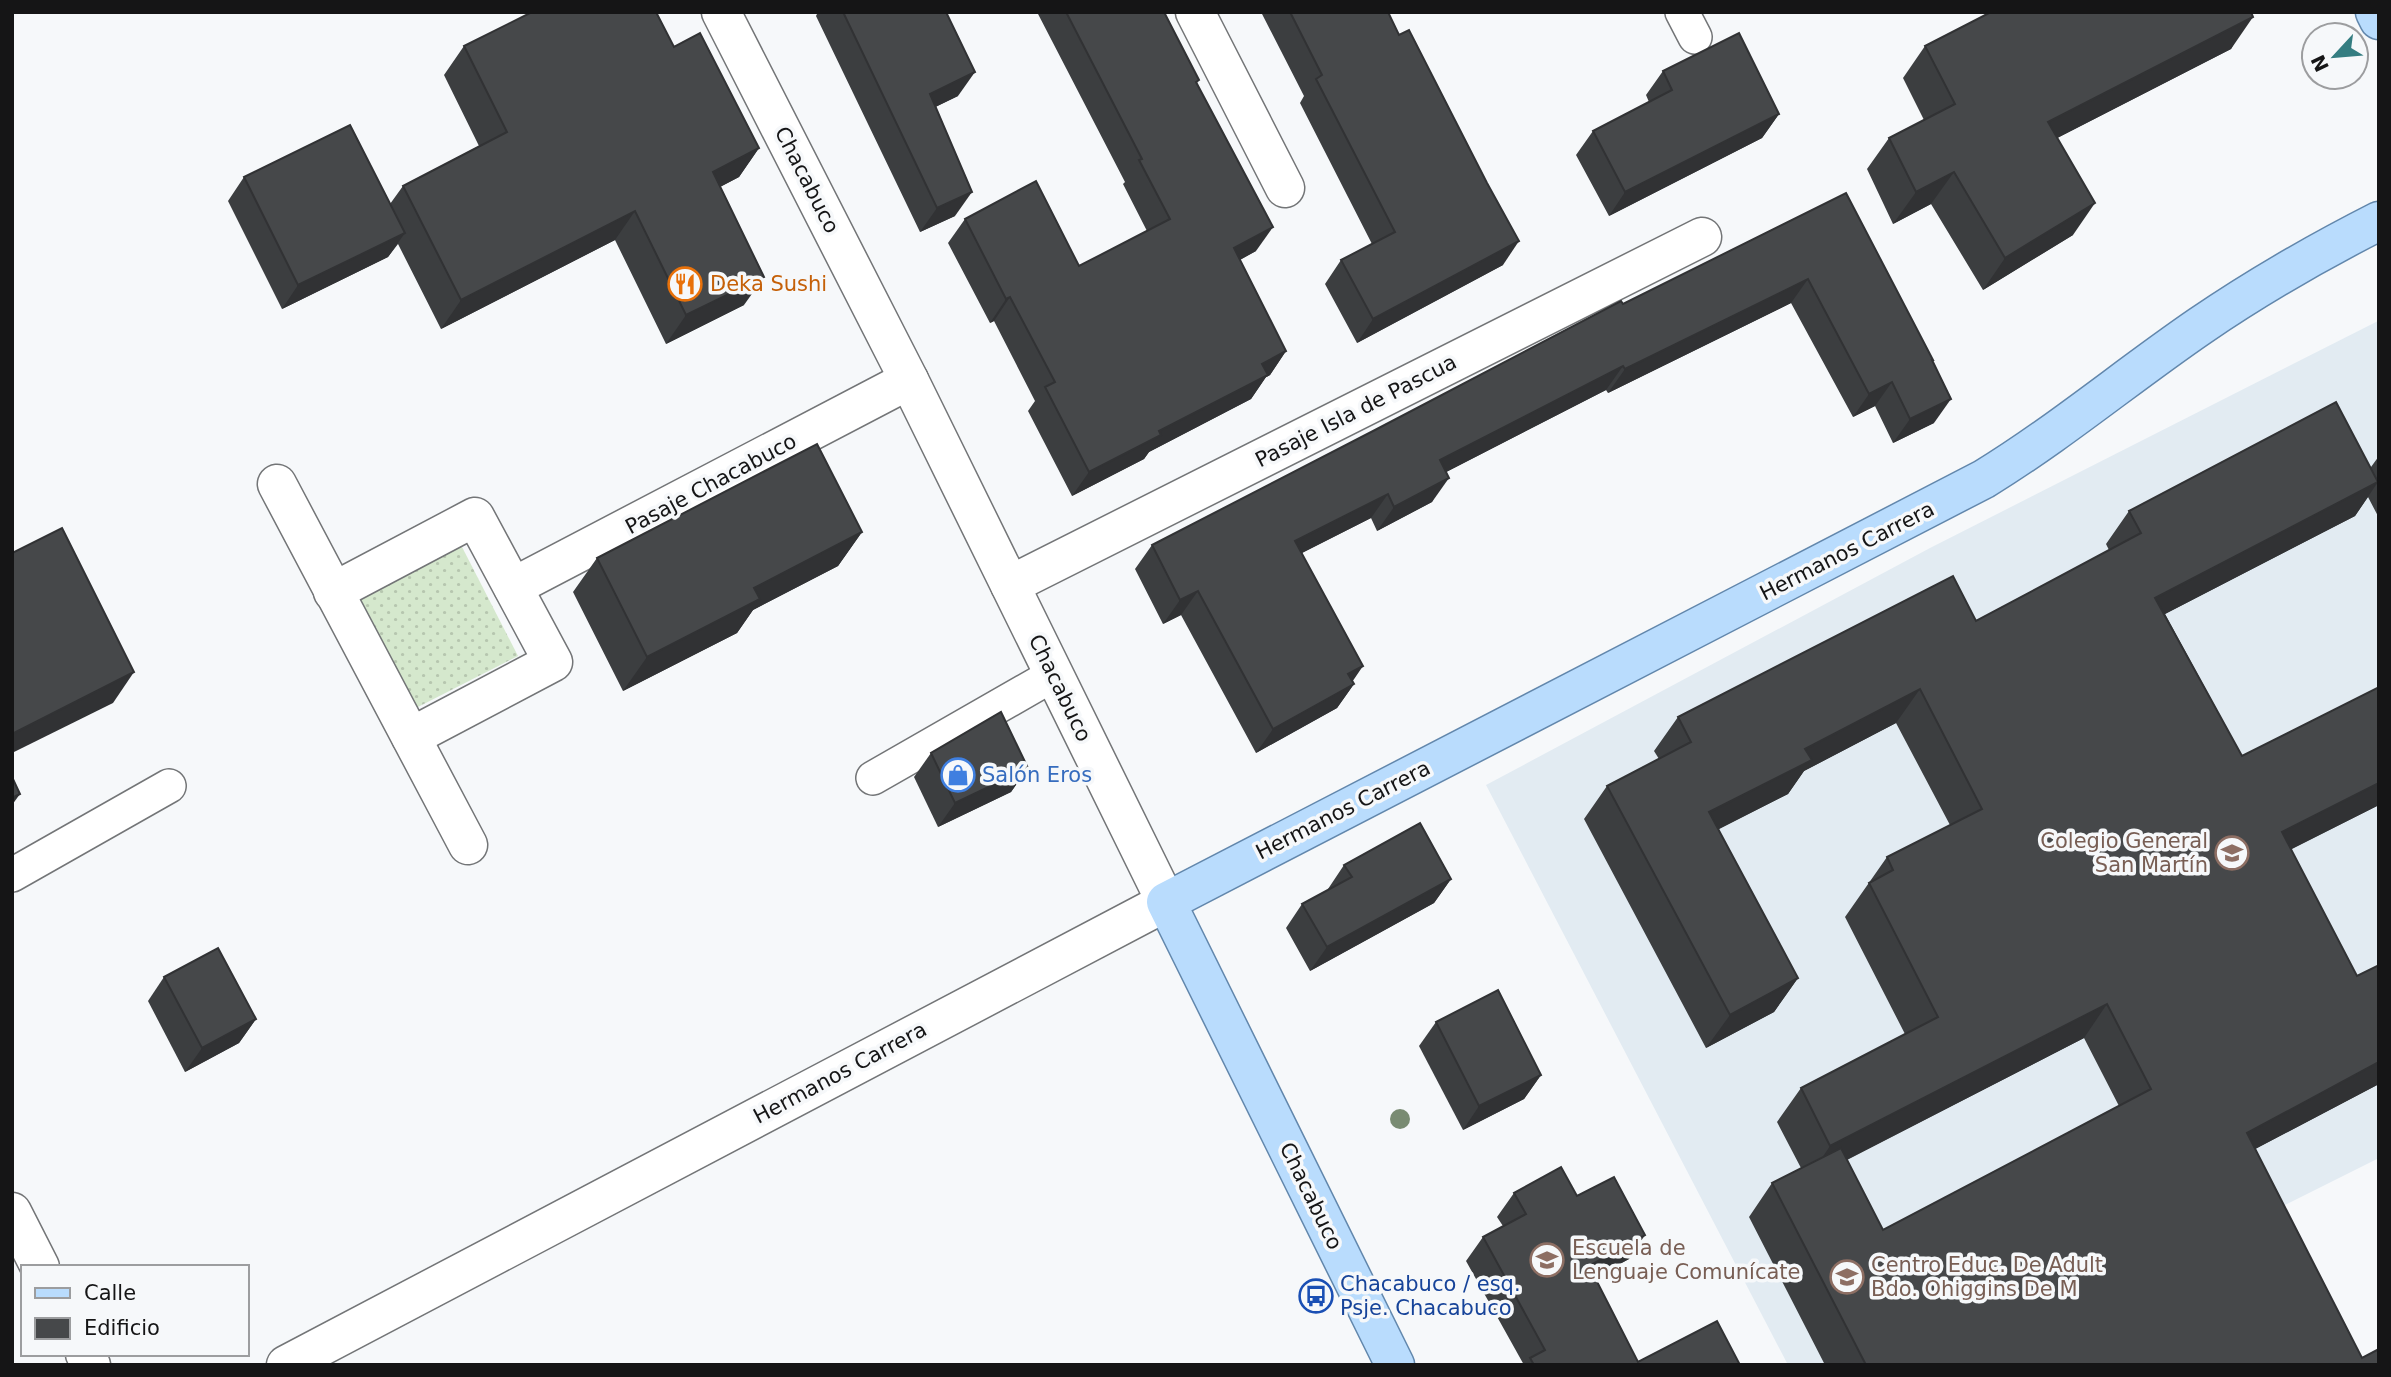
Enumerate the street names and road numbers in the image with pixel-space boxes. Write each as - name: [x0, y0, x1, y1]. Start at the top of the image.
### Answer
- street label: Chacabuco: [770, 123, 844, 237]
- street label: Pasaje Isla de Pascua: [1251, 350, 1461, 472]
- street label: Pasaje Chacabuco: [621, 429, 801, 539]
- street label: Hermanos Carrera: [1756, 497, 1938, 605]
- street label: Chacabuco: [1024, 630, 1096, 746]
- street label: Hermanos Carrera: [1252, 756, 1434, 864]
- street label: Hermanos Carrera: [749, 1017, 931, 1129]
- street label: Chacabuco: [1275, 1138, 1347, 1254]

